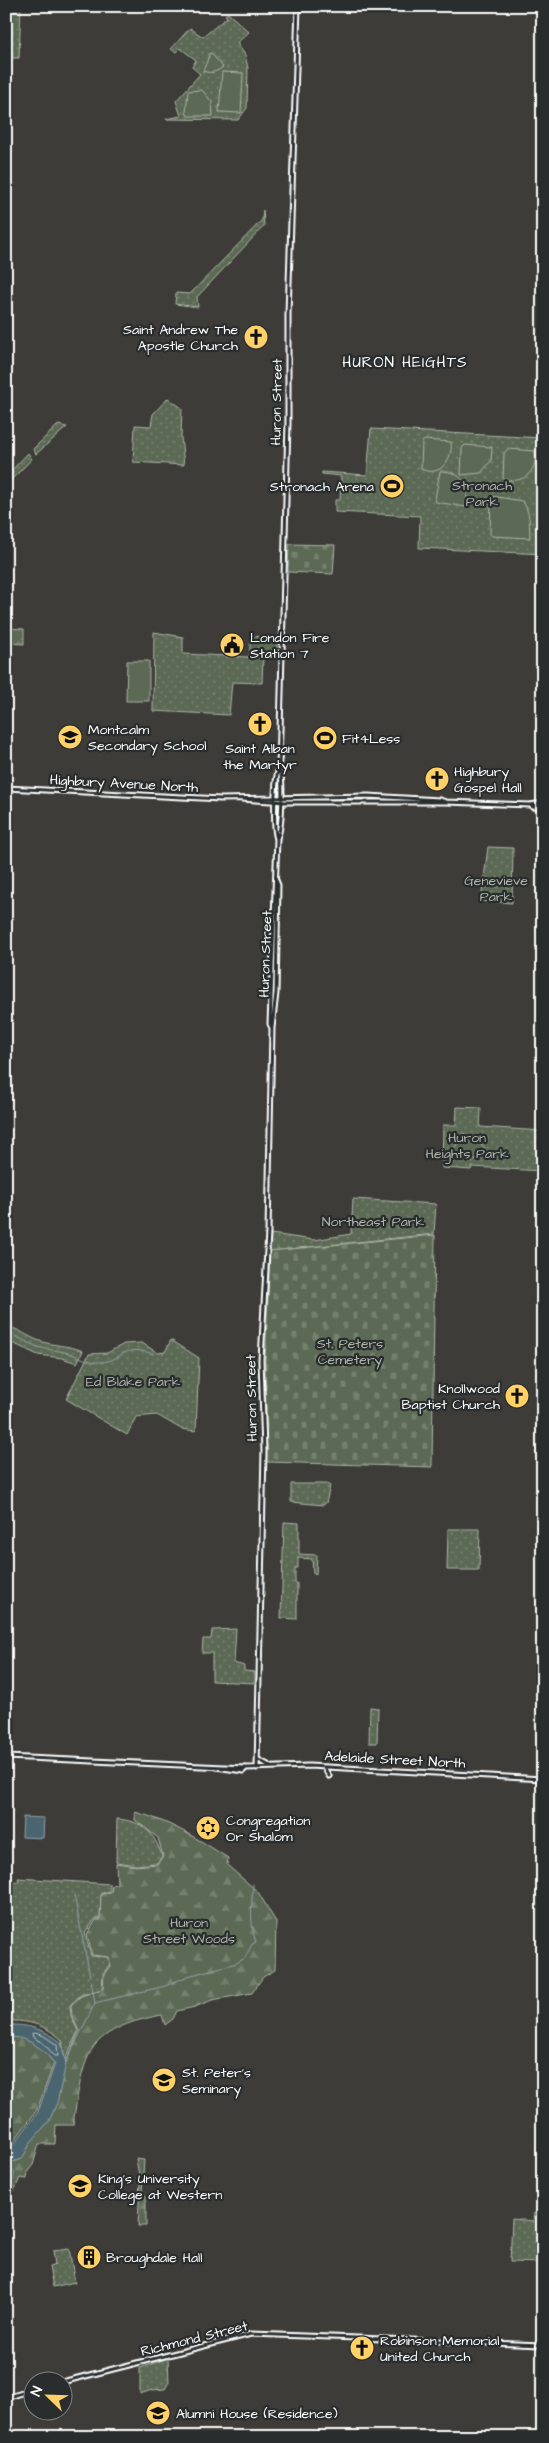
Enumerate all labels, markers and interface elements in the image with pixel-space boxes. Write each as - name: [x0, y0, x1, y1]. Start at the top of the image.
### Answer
- place label: Saint Andrew The Apostle Church: [123, 320, 238, 356]
- church icon: Saint Andrew The Apostle Church: [243, 324, 269, 350]
- district label: HURON HEIGHTS: [342, 352, 468, 373]
- street label: Huron Street: [266, 358, 288, 446]
- sports icon: Stronach Arena: [379, 473, 405, 499]
- park label: Stronach Park: [452, 476, 512, 512]
- place label: Stronach Arena: [270, 477, 374, 497]
- place label: London Fire Station 7: [250, 628, 330, 664]
- public building icon: London Fire Station 7: [219, 632, 245, 658]
- church icon: Saint Alban the Martyr: [247, 711, 273, 737]
- place label: Montcalm Secondary School: [88, 720, 206, 756]
- school or university icon: Montcalm Secondary School: [57, 724, 83, 750]
- sports icon: Fit4Less: [312, 725, 338, 751]
- place label: Fit4Less: [342, 729, 400, 749]
- place label: Saint Alban the Martyr: [223, 739, 297, 775]
- place label: Highbury Gospel Hall: [454, 762, 522, 798]
- church icon: Highbury Gospel Hall: [424, 766, 450, 792]
- street label: Highbury Avenue North: [49, 770, 199, 798]
- park label: Genevieve Park: [464, 871, 528, 907]
- street label: Huron Street: [254, 910, 278, 998]
- park label: Huron Heights Park: [426, 1128, 509, 1164]
- park label: Northeast Park: [322, 1212, 425, 1232]
- park label: St. Peters Cemetery: [317, 1334, 383, 1370]
- street label: Huron Street: [241, 1354, 263, 1442]
- park label: Ed Blake Park: [86, 1372, 181, 1392]
- place label: Knollwood Baptist Church: [402, 1379, 500, 1415]
- church icon: Knollwood Baptist Church: [504, 1383, 530, 1409]
- street label: Adelaide Street North: [324, 1746, 466, 1774]
- place label: Congregation Or Shalom: [226, 1811, 310, 1847]
- synagogue icon: Congregation Or Shalom: [195, 1815, 221, 1841]
- park label: Huron Street Woods: [143, 1913, 235, 1949]
- place label: St. Peter's Seminary: [182, 2063, 251, 2099]
- school or university icon: St. Peter's Seminary: [151, 2067, 177, 2093]
- place label: King's University College at Western: [98, 2169, 222, 2205]
- school or university icon: King's University College at Western: [67, 2173, 93, 2199]
- building icon: Broughdale Hall: [76, 2244, 102, 2270]
- place label: Broughdale Hall: [106, 2248, 203, 2268]
- street label: Richmond Street: [139, 2316, 250, 2362]
- place label: Robinson Memorial United Church: [380, 2331, 499, 2367]
- church icon: Robinson Memorial United Church: [349, 2335, 375, 2361]
- north arrow: [22, 2370, 72, 2420]
- text: N: [26, 2383, 48, 2399]
- school or university icon: Alumni House (Residence): [145, 2400, 171, 2426]
- place label: Alumni House (Residence): [176, 2404, 338, 2424]

